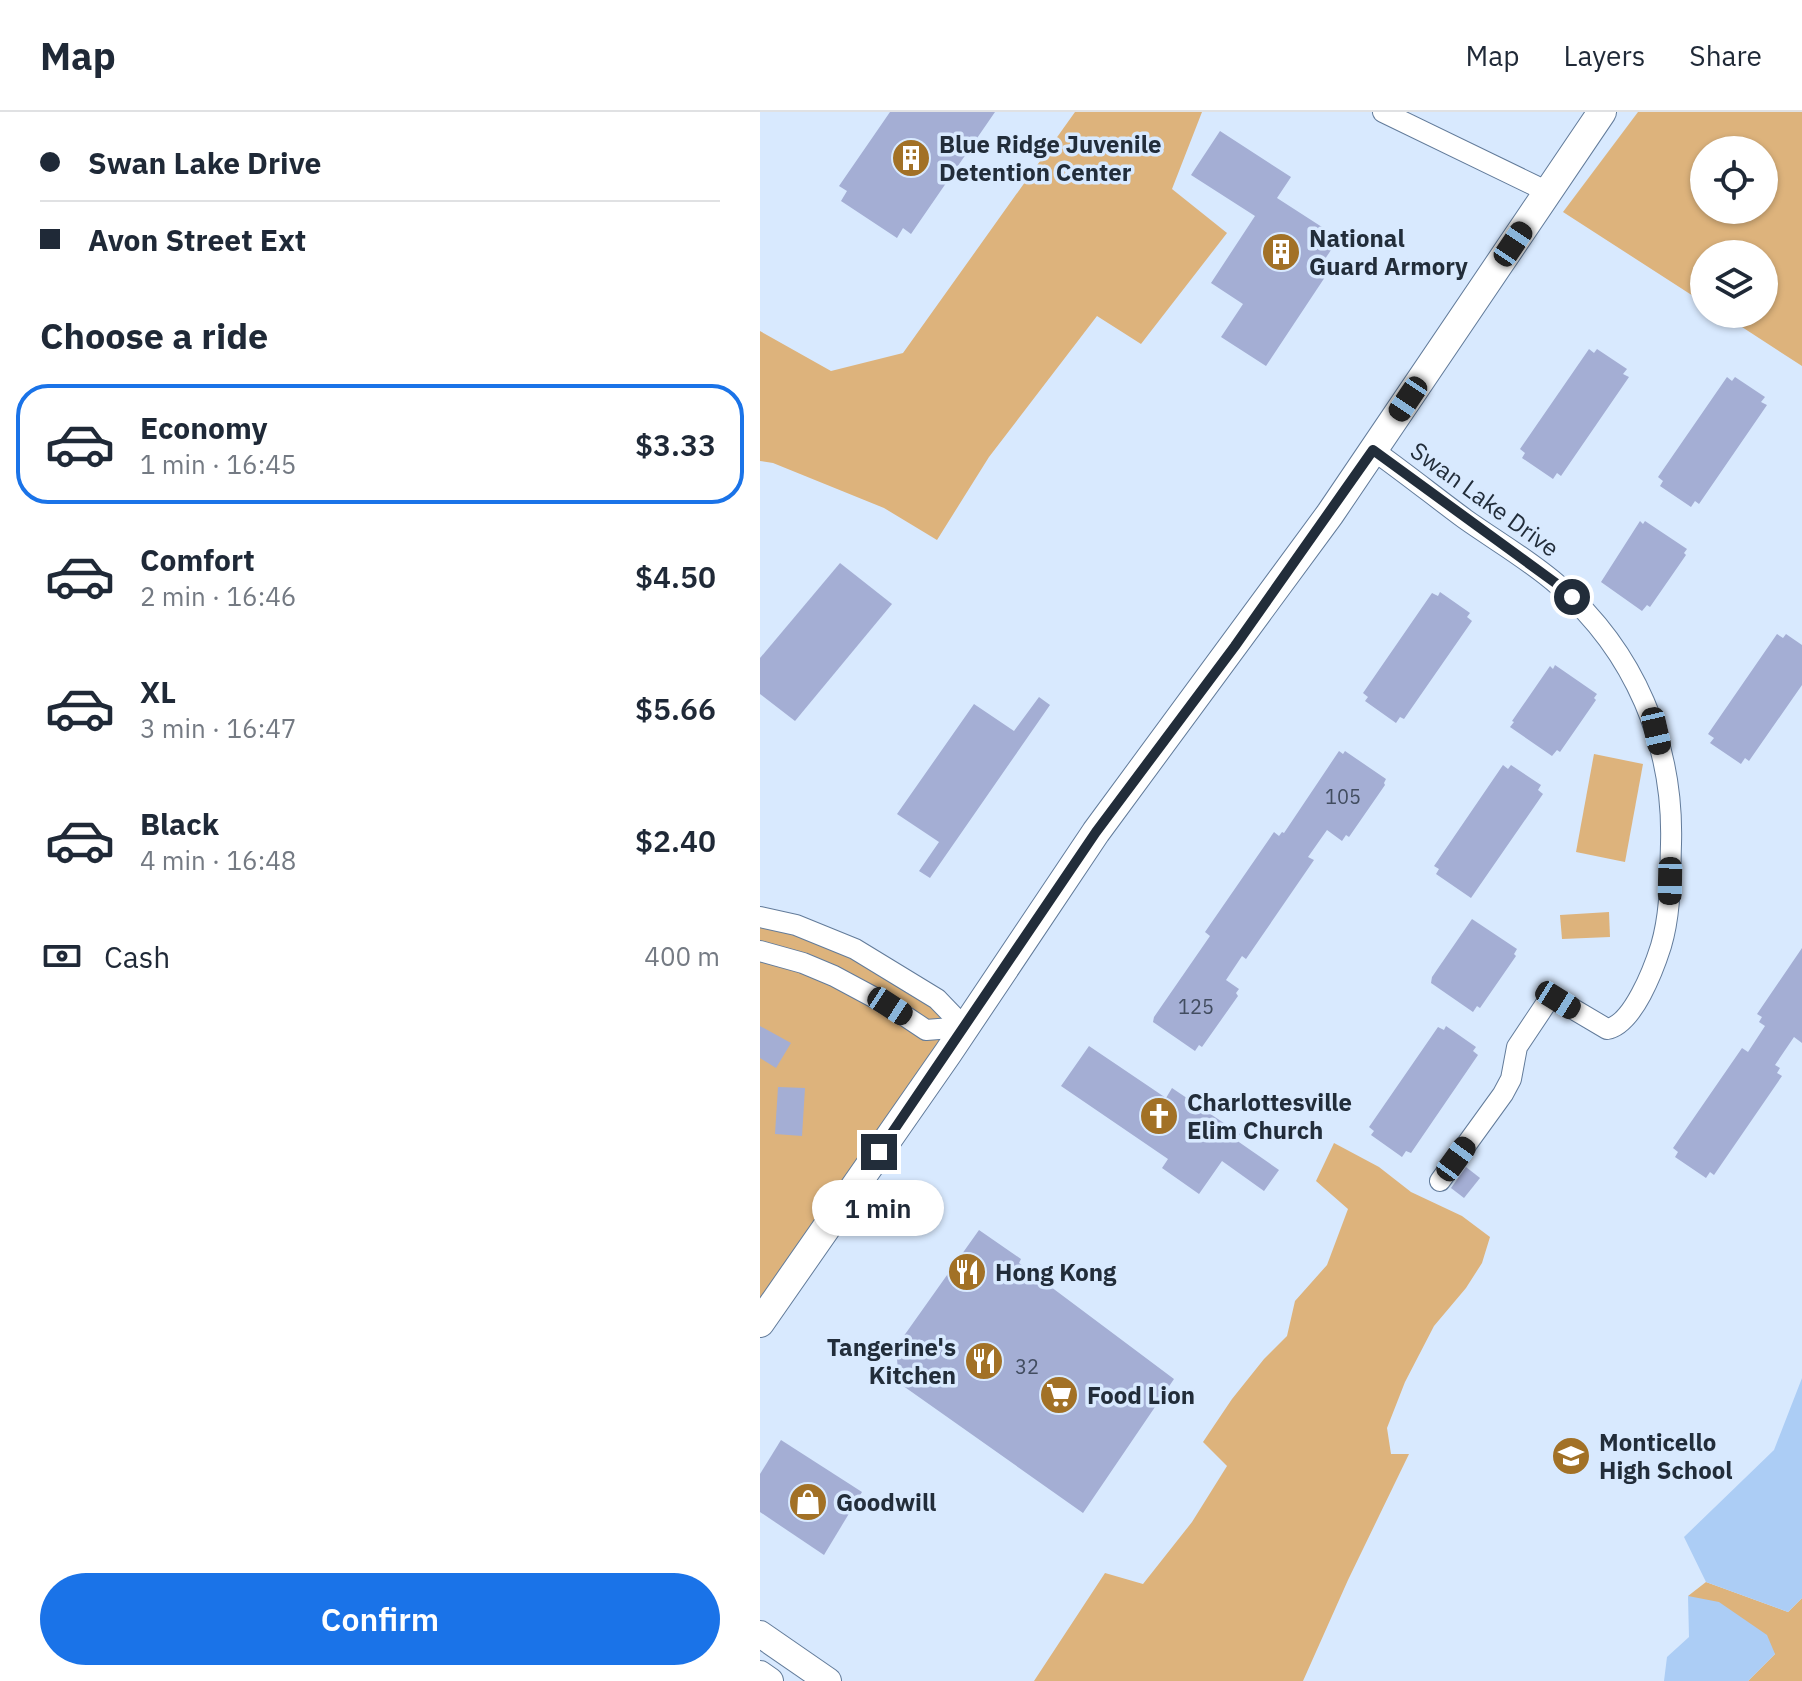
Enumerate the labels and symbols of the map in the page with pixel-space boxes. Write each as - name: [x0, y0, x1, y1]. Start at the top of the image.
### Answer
- place label: Blue Ridge Juvenile Detention Center: [939, 128, 1161, 188]
- building icon: Blue Ridge Juvenile Detention Center: [890, 137, 932, 179]
- car: [1490, 217, 1536, 271]
- place label: National Guard Armory: [1309, 222, 1468, 282]
- building icon: National Guard Armory: [1260, 231, 1302, 273]
- car: [1385, 372, 1431, 426]
- street label: Swan Lake Drive: [1404, 434, 1566, 564]
- route start: [1554, 579, 1590, 615]
- car: [1639, 705, 1673, 757]
- house number: 105: [1325, 783, 1361, 810]
- car: [1658, 857, 1682, 905]
- car: [1531, 977, 1585, 1023]
- car: [863, 983, 917, 1029]
- house number: 125: [1178, 993, 1214, 1020]
- place label: Charlottesville Elim Church: [1187, 1086, 1352, 1146]
- church icon: Charlottesville Elim Church: [1138, 1095, 1180, 1137]
- car: [1432, 1133, 1480, 1185]
- route end: [861, 1134, 897, 1170]
- callout: 1 min: [813, 1180, 945, 1236]
- restaurant icon: Hong Kong: [946, 1251, 988, 1293]
- place label: Hong Kong: [995, 1256, 1117, 1288]
- place label: Tangerine's Kitchen: [827, 1331, 956, 1391]
- restaurant icon: Tangerine's Kitchen: [963, 1340, 1005, 1382]
- house number: 32: [1015, 1353, 1039, 1380]
- supermarket icon: Food Lion: [1038, 1374, 1080, 1416]
- place label: Food Lion: [1087, 1379, 1195, 1411]
- place label: Monticello High School: [1599, 1426, 1733, 1486]
- school or university icon: Monticello High School: [1550, 1435, 1592, 1477]
- shop icon: Goodwill: [787, 1481, 829, 1523]
- place label: Goodwill: [836, 1486, 936, 1518]

